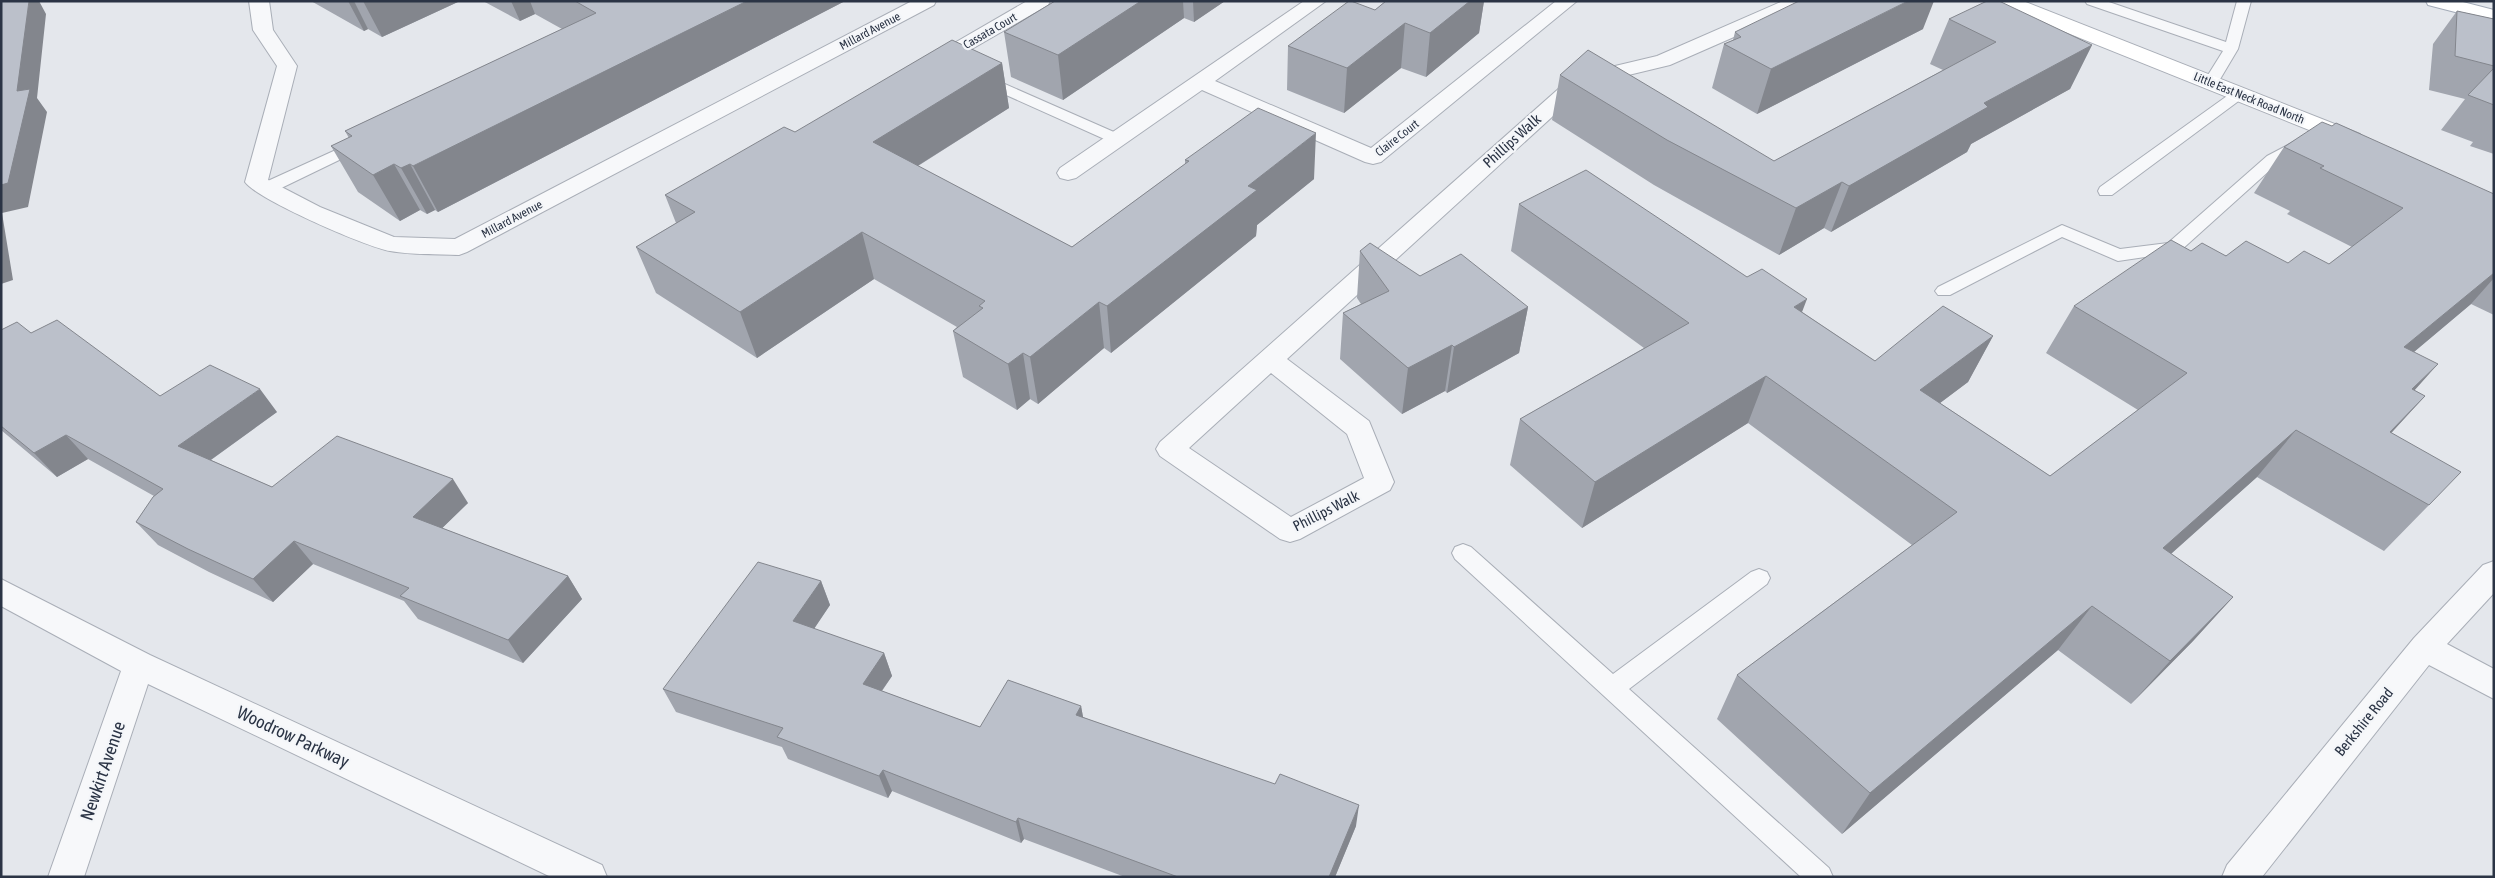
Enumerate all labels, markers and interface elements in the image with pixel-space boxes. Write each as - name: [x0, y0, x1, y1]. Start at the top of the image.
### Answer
- street label: Millard Avenue: [837, 9, 903, 53]
- street label: Cassata Court: [961, 10, 1020, 52]
- street label: Little East Neck Road North: [2192, 69, 2306, 127]
- street label: Phillips Walk: [1479, 110, 1544, 171]
- street label: Claire Court: [1372, 116, 1422, 159]
- street label: Millard Avenue: [479, 197, 545, 241]
- street label: Phillips Walk: [1290, 486, 1362, 534]
- street label: Berkshire Road: [2331, 684, 2396, 759]
- street label: Woodrow Parkway: [234, 701, 353, 772]
- street label: Newkirt Avenue: [76, 718, 129, 823]

